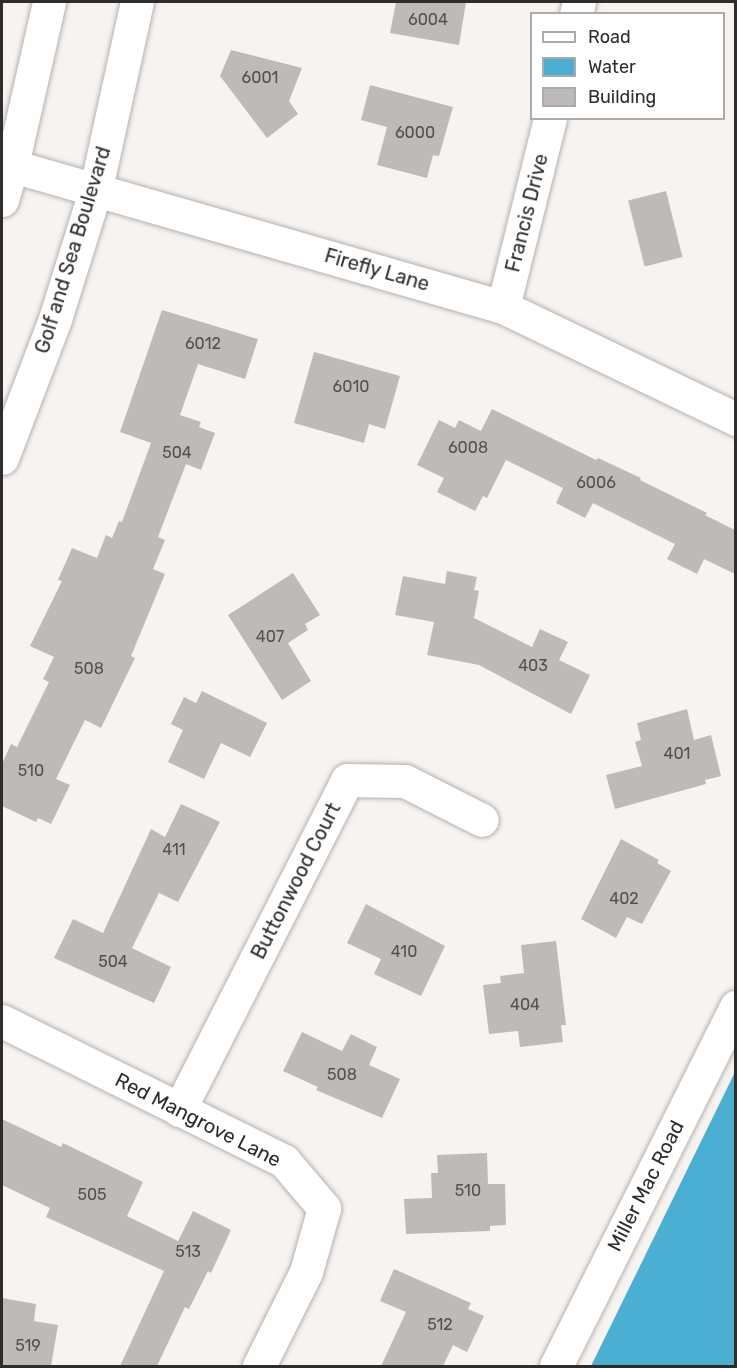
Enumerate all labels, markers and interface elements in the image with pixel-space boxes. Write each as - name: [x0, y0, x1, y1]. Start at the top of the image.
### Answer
- house number: 6004: [408, 10, 448, 30]
- legend: [530, 12, 725, 120]
- text: Road: [588, 26, 631, 48]
- text: Water: [588, 56, 636, 78]
- house number: 6001: [242, 68, 278, 88]
- text: Building: [588, 86, 656, 108]
- house number: 6000: [395, 123, 435, 143]
- street label: Golf and Sea Boulevard: [30, 143, 116, 357]
- street label: Francis Drive: [501, 151, 553, 275]
- street label: Firefly Lane: [322, 243, 432, 297]
- house number: 6012: [185, 334, 221, 354]
- house number: 6010: [333, 377, 369, 397]
- house number: 6008: [448, 438, 488, 458]
- house number: 504: [162, 443, 192, 463]
- house number: 6006: [576, 473, 616, 493]
- house number: 407: [256, 627, 284, 647]
- house number: 403: [518, 656, 548, 676]
- house number: 508: [74, 659, 104, 679]
- house number: 401: [664, 744, 690, 764]
- house number: 510: [18, 761, 44, 781]
- street label: Buttonwood Court: [246, 799, 346, 963]
- house number: 411: [162, 840, 186, 860]
- house number: 402: [609, 889, 639, 909]
- house number: 410: [391, 942, 417, 962]
- house number: 504: [98, 952, 128, 972]
- house number: 404: [510, 995, 540, 1015]
- house number: 508: [327, 1065, 357, 1085]
- street label: Red Mangrove Lane: [111, 1068, 285, 1172]
- street label: Miller Mac Road: [603, 1116, 689, 1256]
- house number: 510: [455, 1181, 481, 1201]
- house number: 505: [77, 1185, 107, 1205]
- house number: 513: [175, 1242, 201, 1262]
- house number: 512: [427, 1315, 453, 1335]
- house number: 519: [15, 1336, 41, 1356]

